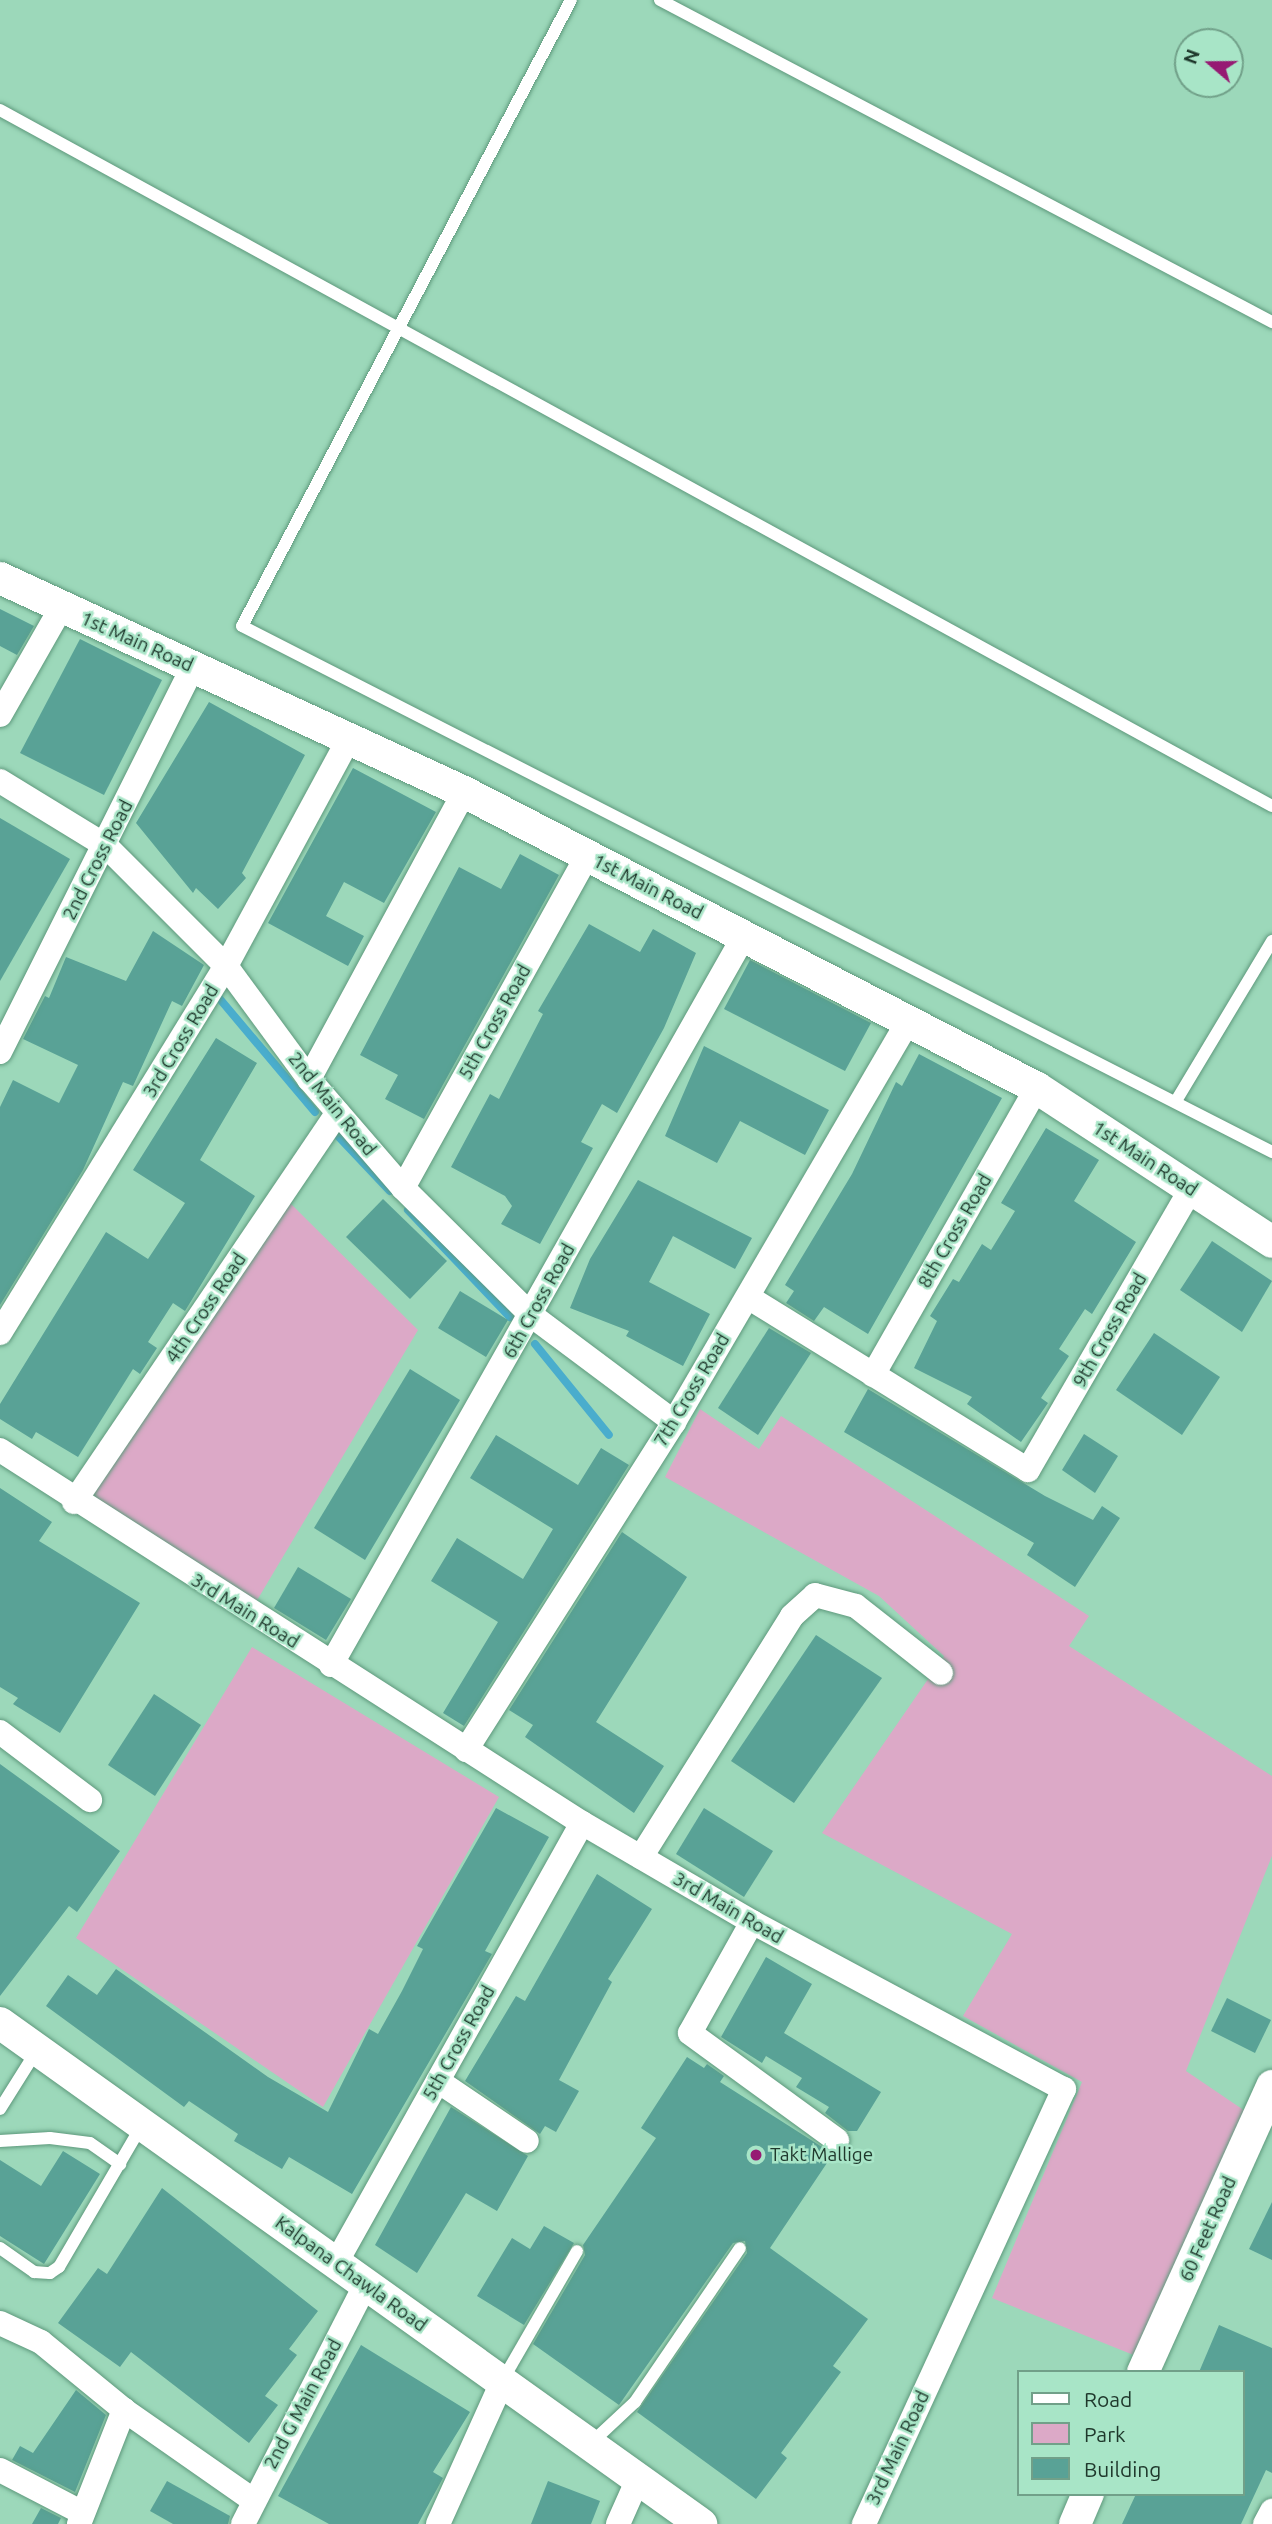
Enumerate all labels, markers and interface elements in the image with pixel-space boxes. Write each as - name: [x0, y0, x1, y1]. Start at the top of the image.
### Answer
- north arrow: [1174, 28, 1244, 98]
- text: N: [1178, 46, 1204, 67]
- street label: 1st Main Road: [77, 607, 197, 677]
- street label: 2nd Cross Road: [58, 796, 138, 924]
- street label: 1st Main Road: [589, 849, 707, 925]
- street label: 5th Cross Road: [454, 961, 536, 1083]
- street label: 3rd Cross Road: [138, 980, 224, 1102]
- street label: 2nd Main Road: [283, 1048, 381, 1160]
- street label: 1st Main Road: [1088, 1117, 1202, 1201]
- street label: 8th Cross Road: [913, 1170, 997, 1292]
- street label: 6th Cross Road: [498, 1240, 580, 1362]
- street label: 4th Cross Road: [161, 1249, 251, 1367]
- street label: 9th Cross Road: [1068, 1269, 1152, 1391]
- street label: 7th Cross Road: [649, 1329, 735, 1451]
- street label: 3rd Main Road: [187, 1569, 303, 1653]
- street label: 3rd Main Road: [669, 1867, 787, 1949]
- street label: 5th Cross Road: [418, 1982, 500, 2104]
- place label: Takt Mallige: [770, 2144, 873, 2166]
- marker: Takt Mallige: [748, 2147, 764, 2163]
- street label: 60 Feet Road: [1175, 2173, 1241, 2285]
- street label: Kalpana Chawla Road: [271, 2211, 431, 2337]
- street label: 2nd G Main Road: [259, 2335, 347, 2473]
- legend: [1016, 2370, 1244, 2496]
- street label: 3rd Main Road: [862, 2387, 934, 2509]
- text: Road: [1084, 2387, 1132, 2411]
- text: Park: [1084, 2422, 1126, 2446]
- text: Building: [1084, 2457, 1161, 2481]

